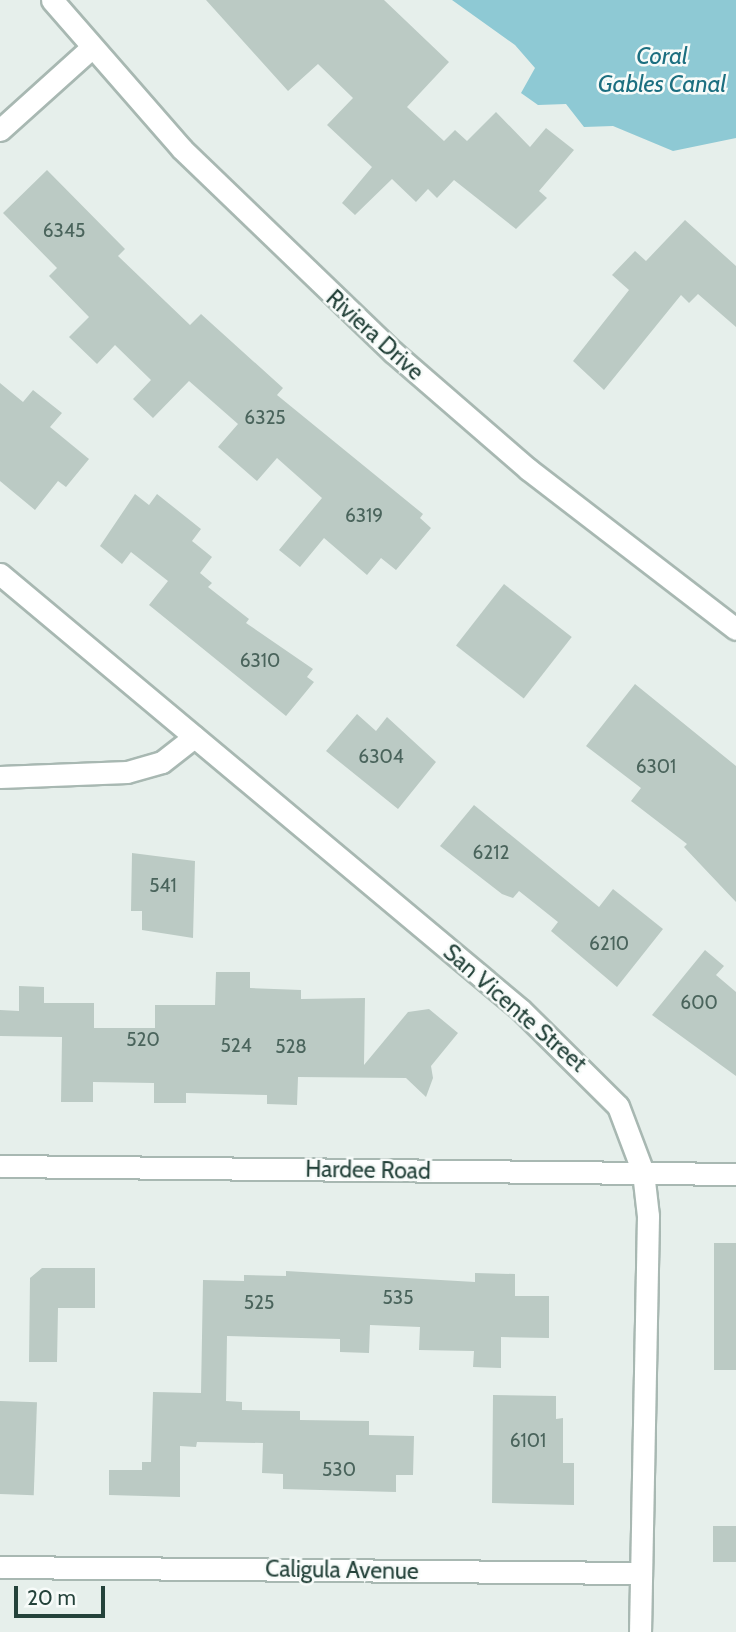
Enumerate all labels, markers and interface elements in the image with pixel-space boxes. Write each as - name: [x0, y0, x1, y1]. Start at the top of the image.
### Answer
- water label: Coral Gables Canal: [598, 42, 726, 98]
- house number: 6345: [43, 220, 85, 242]
- street label: Riviera Drive: [321, 284, 429, 386]
- house number: 6325: [244, 407, 286, 429]
- house number: 6319: [345, 505, 383, 527]
- house number: 6310: [240, 650, 280, 672]
- house number: 6304: [358, 746, 404, 768]
- house number: 6301: [636, 756, 676, 778]
- house number: 6212: [473, 842, 509, 864]
- house number: 541: [149, 875, 177, 897]
- house number: 6210: [589, 933, 629, 955]
- street label: San Vicente Street: [438, 938, 592, 1078]
- house number: 600: [680, 992, 718, 1014]
- house number: 520: [126, 1029, 160, 1051]
- house number: 524: [220, 1035, 252, 1057]
- house number: 528: [275, 1036, 307, 1058]
- street label: Hardee Road: [305, 1155, 431, 1185]
- house number: 535: [383, 1287, 413, 1309]
- house number: 525: [244, 1292, 274, 1314]
- house number: 6101: [510, 1430, 546, 1452]
- house number: 530: [322, 1459, 356, 1481]
- street label: Caligula Avenue: [265, 1555, 419, 1585]
- scale bar: [18, 1572, 108, 1616]
- text: 20 m: [27, 1585, 76, 1610]

